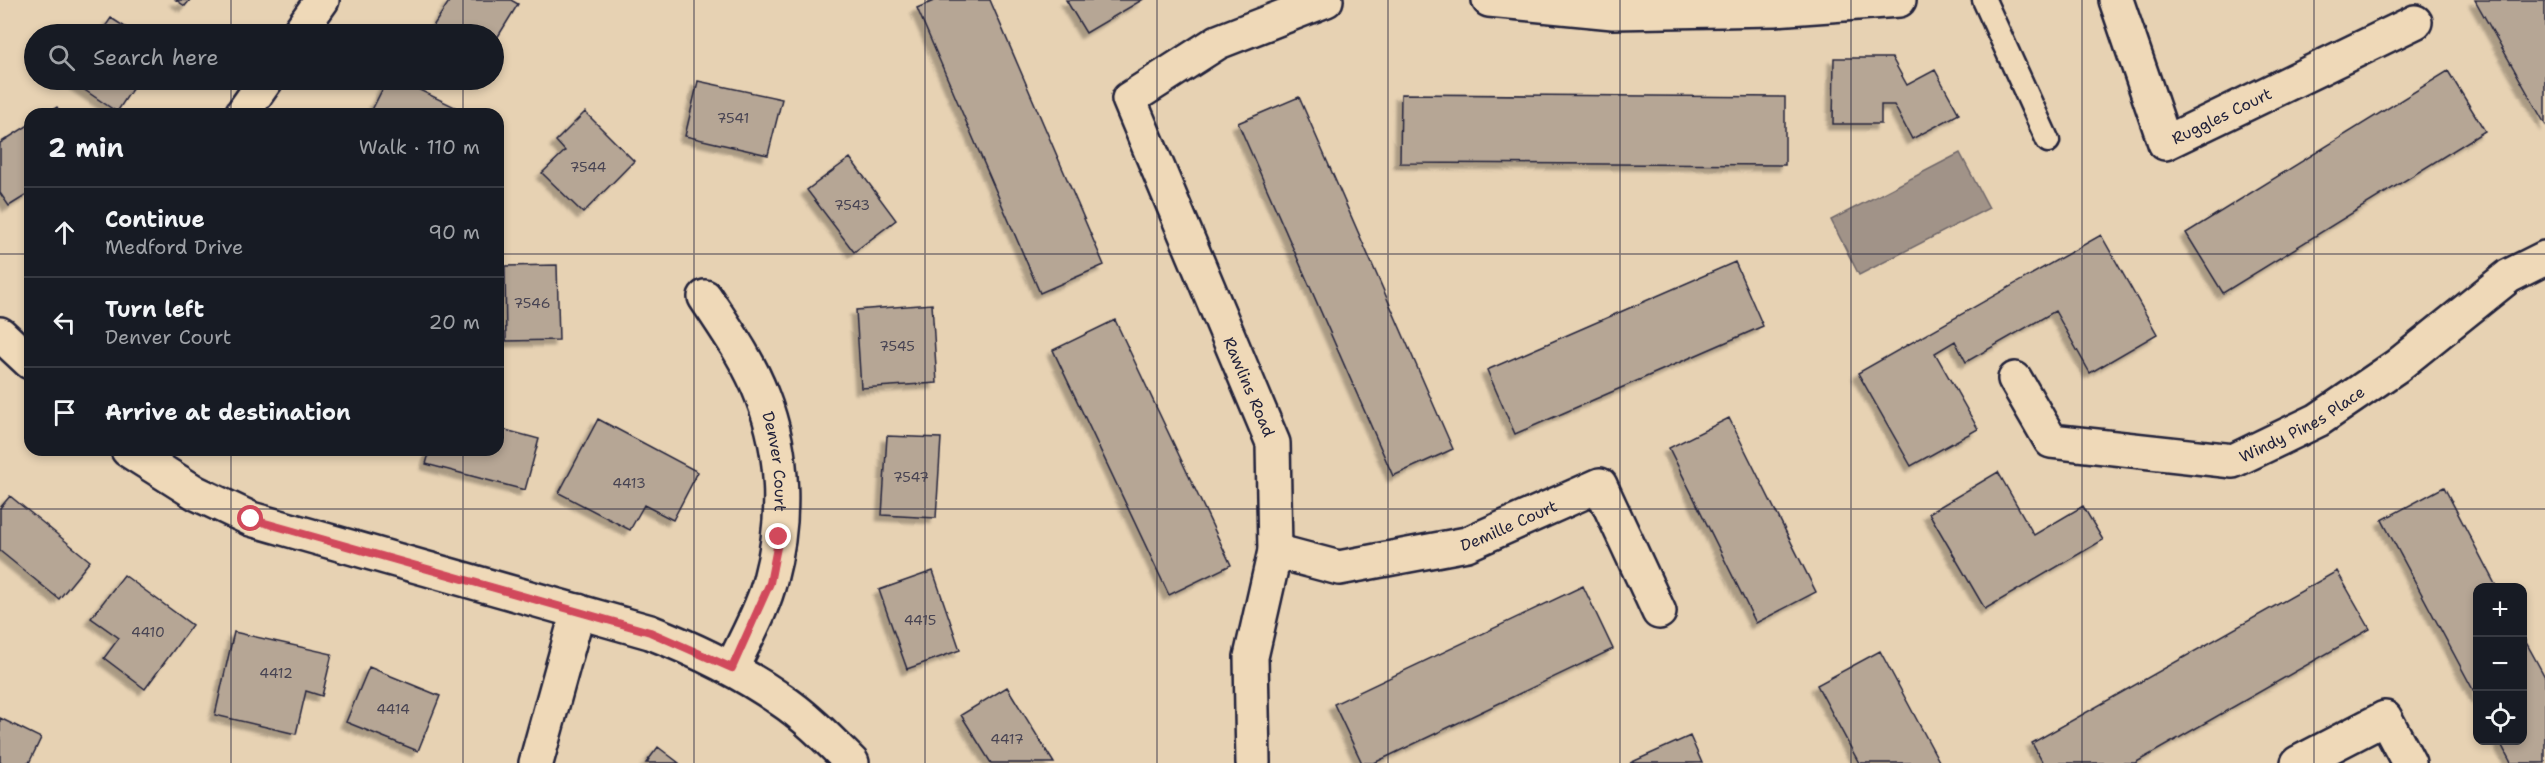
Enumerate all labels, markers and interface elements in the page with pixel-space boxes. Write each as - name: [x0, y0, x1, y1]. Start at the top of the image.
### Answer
- search box: [24, 24, 504, 90]
- icon: search: [45, 41, 78, 74]
- text: Search here: [93, 43, 219, 72]
- street label: Ruggles Court: [2168, 83, 2275, 149]
- house number: 7541: [717, 109, 749, 127]
- text: 2 min: [48, 130, 124, 165]
- text: Walk · 110 m: [359, 134, 480, 160]
- house number: 7544: [570, 158, 607, 176]
- house number: 7543: [834, 196, 870, 214]
- text: Continue: [105, 205, 205, 234]
- icon: ahead: [48, 216, 81, 249]
- text: 90 m: [428, 219, 480, 245]
- text: Medford Drive: [105, 234, 243, 260]
- house number: 7546: [514, 294, 550, 312]
- text: Turn left: [105, 295, 204, 324]
- icon: left: [48, 306, 81, 339]
- text: 20 m: [429, 309, 480, 335]
- text: Denver Court: [105, 324, 232, 350]
- street label: Rawlins Road: [1219, 334, 1279, 440]
- house number: 7545: [879, 337, 915, 355]
- street label: Windy Pines Place: [2236, 381, 2369, 467]
- icon: arrive: [48, 396, 81, 429]
- text: Arrive at destination: [105, 398, 351, 427]
- street label: Denver Court: [758, 409, 791, 512]
- house number: 7547: [893, 468, 929, 486]
- house number: 4413: [612, 474, 646, 492]
- street label: Demille Court: [1459, 495, 1560, 555]
- route start: [237, 505, 263, 531]
- route end: [765, 523, 791, 549]
- map controls: [2473, 583, 2527, 745]
- button: +: [2473, 583, 2527, 637]
- house number: 4415: [904, 611, 936, 629]
- house number: 4410: [131, 623, 165, 641]
- button: −: [2473, 637, 2527, 691]
- house number: 4412: [259, 664, 293, 682]
- button: locate: [2473, 691, 2527, 745]
- house number: 4414: [376, 700, 410, 718]
- house number: 4417: [990, 730, 1024, 748]

